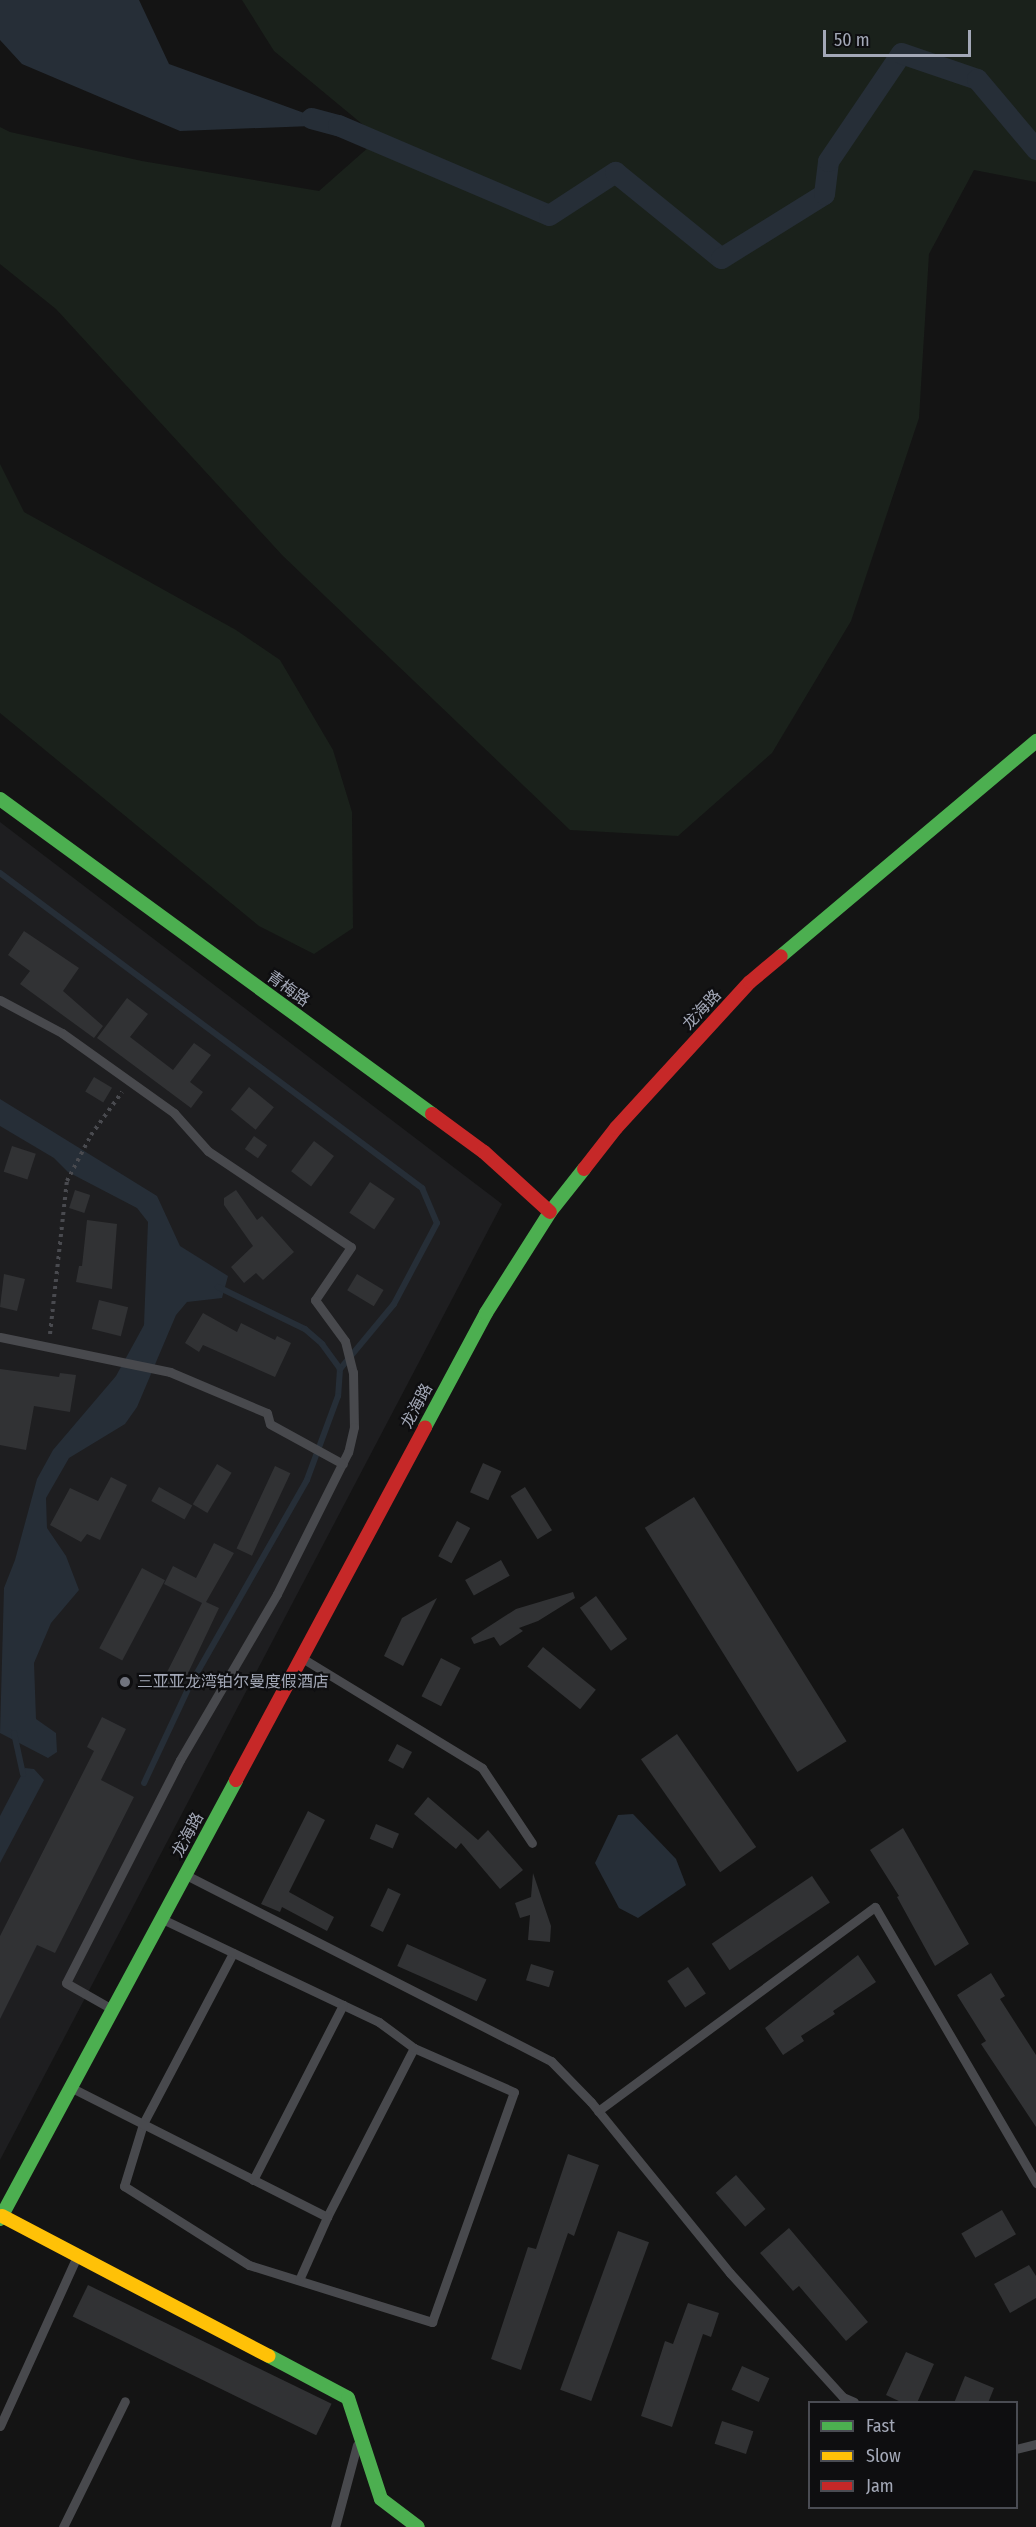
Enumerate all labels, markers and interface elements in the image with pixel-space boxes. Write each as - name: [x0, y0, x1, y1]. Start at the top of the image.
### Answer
- scale bar: [826, 18, 974, 56]
- text: 50 m: [834, 29, 870, 51]
- street label: 青梅路: [263, 967, 313, 1011]
- street label: 龙海路: [679, 986, 725, 1034]
- street label: 龙海路: [397, 1380, 437, 1432]
- place label: 三亚亚龙湾铂尔曼度假酒店: [137, 1672, 329, 1692]
- marker: 三亚亚龙湾铂尔曼度假酒店: [118, 1675, 132, 1689]
- street label: 龙海路: [168, 1809, 208, 1861]
- legend: [808, 2401, 1018, 2509]
- text: Fast: [866, 2415, 895, 2437]
- text: Slow: [866, 2445, 901, 2467]
- text: Jam: [866, 2475, 894, 2497]

